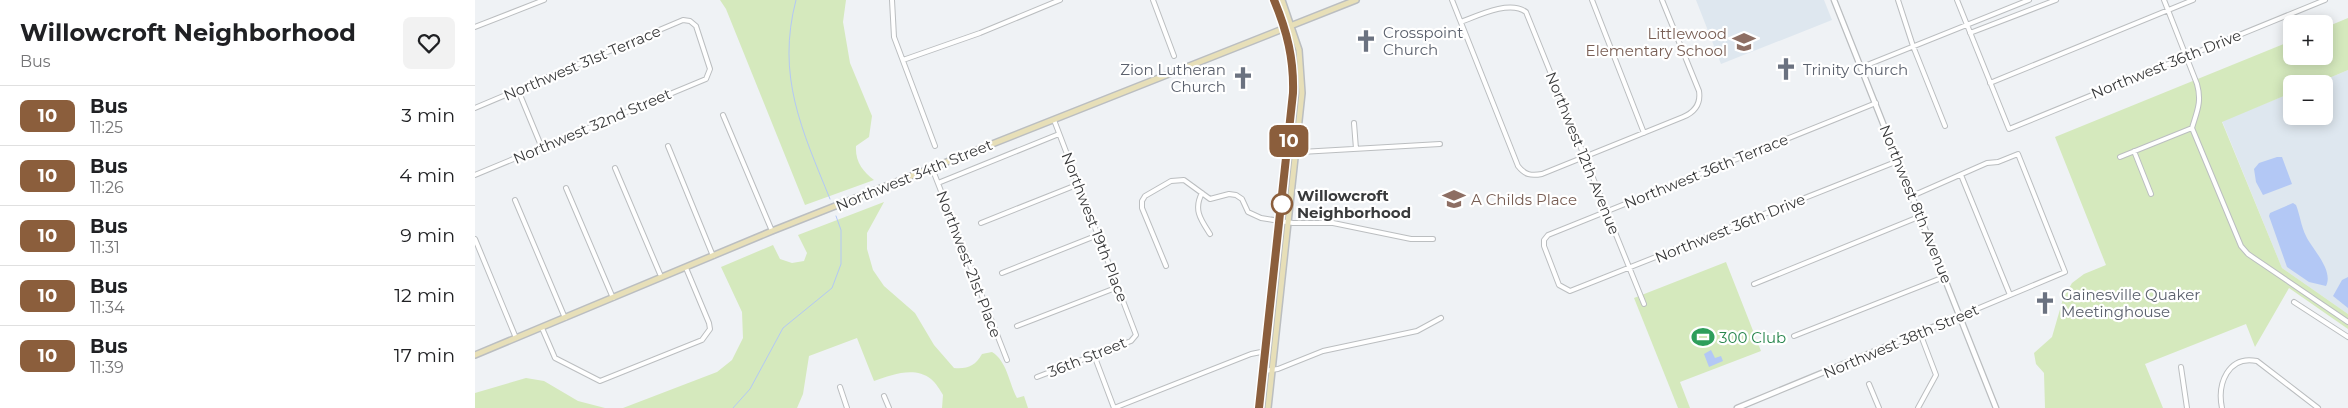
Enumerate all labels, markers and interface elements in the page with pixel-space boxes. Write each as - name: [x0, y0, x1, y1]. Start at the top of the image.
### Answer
- map controls: [2283, 15, 2333, 125]
- button: +: [2283, 15, 2333, 65]
- button: heart: [403, 17, 455, 69]
- text: Willowcroft Neighborhood: [20, 18, 356, 47]
- street label: Northwest 31st Terrace: [501, 21, 663, 105]
- place label: Crosspoint Church: [1383, 23, 1463, 59]
- place label: Littlewood Elementary School: [1586, 24, 1727, 60]
- street label: Northwest 36th Drive: [2088, 25, 2244, 103]
- church icon: Crosspoint Church: [1353, 28, 1379, 54]
- school or university icon: Littlewood Elementary School: [1731, 29, 1757, 55]
- text: Bus: [20, 52, 51, 71]
- church icon: Trinity Church: [1773, 56, 1799, 82]
- place label: Zion Lutheran Church: [1120, 60, 1226, 96]
- place label: Trinity Church: [1803, 60, 1908, 79]
- church icon: Zion Lutheran Church: [1230, 65, 1256, 91]
- street label: Northwest 12th Avenue: [1542, 69, 1624, 237]
- button: −: [2283, 75, 2333, 125]
- street label: Northwest 32nd Street: [510, 84, 674, 168]
- text: Bus: [90, 95, 128, 118]
- text: 3 min: [401, 104, 455, 127]
- text: 10: [38, 105, 57, 127]
- text: 11:25: [90, 118, 123, 137]
- street label: Northwest 8th Avenue: [1875, 122, 1957, 286]
- line badge: 10: [1267, 125, 1311, 157]
- street label: Northwest 36th Terrace: [1621, 129, 1791, 213]
- text: 10: [1279, 130, 1299, 152]
- street label: Northwest 34th Street: [833, 135, 995, 215]
- street label: Northwest 19th Place: [1058, 149, 1132, 305]
- text: Bus: [90, 155, 128, 178]
- text: 4 min: [399, 164, 455, 187]
- text: 10: [38, 165, 57, 187]
- text: 11:26: [90, 178, 124, 197]
- place label: Willowcroft Neighborhood: [1297, 186, 1411, 222]
- school or university icon: A Childs Place: [1441, 186, 1467, 212]
- street label: Northwest 21st Place: [932, 188, 1006, 340]
- street label: Northwest 36th Drive: [1652, 189, 1808, 267]
- place label: A Childs Place: [1471, 190, 1577, 209]
- marker: Willowcroft Neighborhood: [1271, 193, 1293, 215]
- text: Bus: [90, 215, 128, 238]
- text: 9 min: [400, 224, 455, 247]
- text: 10: [38, 225, 57, 247]
- text: 11:31: [90, 238, 120, 257]
- text: Bus: [90, 275, 128, 298]
- text: 12 min: [394, 284, 455, 307]
- text: 10: [38, 285, 57, 307]
- place label: Gainesville Quaker Meetinghouse: [2061, 285, 2200, 321]
- church icon: Gainesville Quaker Meetinghouse: [2032, 290, 2058, 316]
- text: 11:34: [90, 298, 125, 317]
- street label: Northwest 38th Street: [1821, 300, 1981, 382]
- sports icon: 300 Club: [1690, 324, 1716, 350]
- place label: 300 Club: [1719, 328, 1786, 347]
- street label: 36th Street: [1045, 333, 1129, 381]
- text: Bus: [90, 335, 128, 358]
- text: 17 min: [394, 344, 455, 367]
- text: 10: [38, 345, 57, 367]
- text: 11:39: [90, 358, 124, 377]

